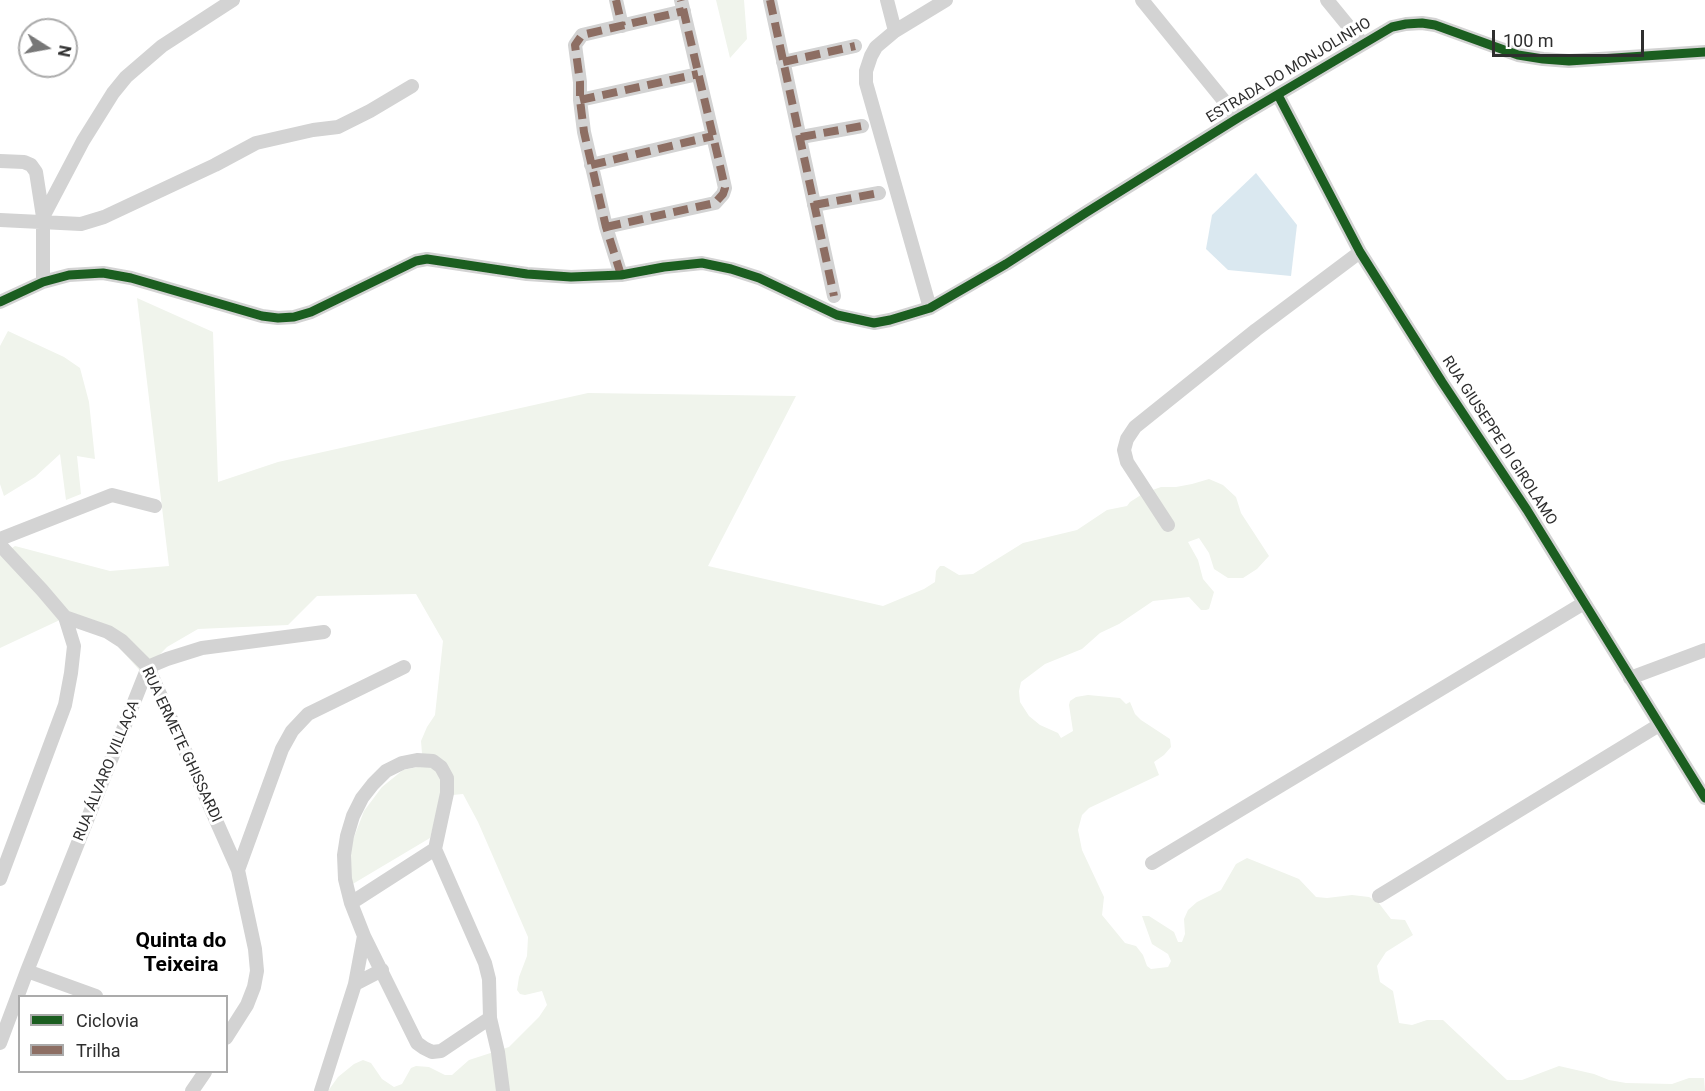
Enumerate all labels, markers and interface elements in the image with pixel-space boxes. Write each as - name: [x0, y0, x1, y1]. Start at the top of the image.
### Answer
- street label: ESTRADA DO MONJOLINHO: [1203, 15, 1375, 127]
- north arrow: [18, 18, 78, 78]
- scale bar: [1495, 18, 1646, 56]
- text: 100 m: [1503, 30, 1554, 51]
- text: N: [54, 44, 75, 58]
- street label: RUA GIUSEPPE DI GIROLAMO: [1438, 353, 1560, 529]
- street label: RUA ERMETE GHISSARDI: [137, 665, 225, 825]
- street label: RUA ÁLVARO VILLAÇA: [71, 698, 143, 844]
- district label: Quinta do Teixeira: [136, 929, 226, 979]
- legend: [18, 995, 228, 1073]
- text: Ciclovia: [76, 1010, 139, 1031]
- text: Trilha: [76, 1040, 121, 1061]

